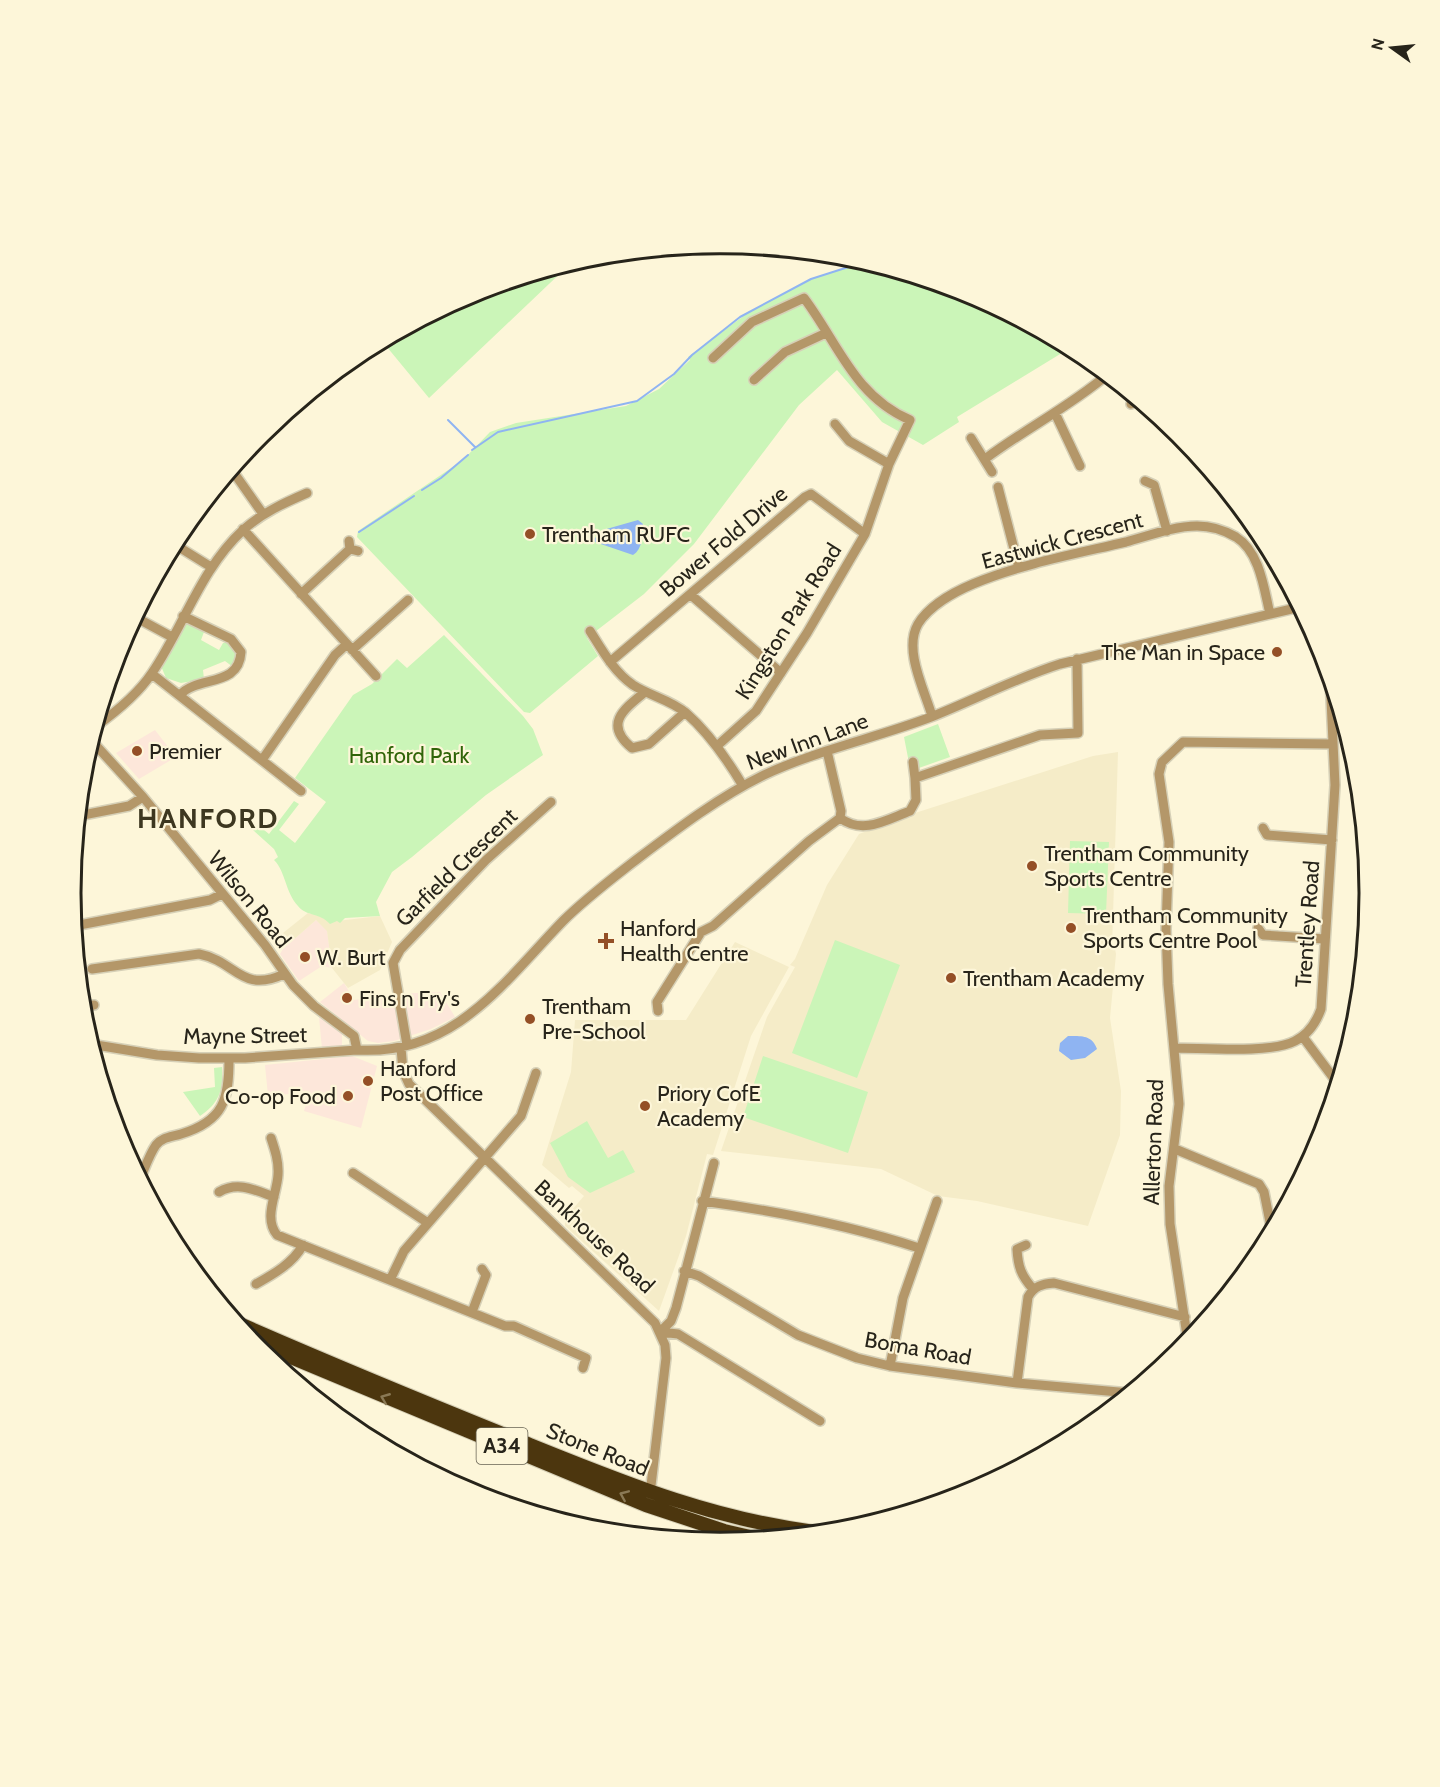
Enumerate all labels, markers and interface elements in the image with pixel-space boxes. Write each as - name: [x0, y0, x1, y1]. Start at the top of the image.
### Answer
- north arrow: [1362, 18, 1422, 78]
- text: N: [1367, 36, 1389, 52]
- street label: Bower Fold Drive: [654, 480, 793, 603]
- street label: Eastwick Crescent: [979, 506, 1146, 575]
- place label: Trentham RUFC: [542, 521, 690, 548]
- marker: Trentham RUFC: [523, 527, 537, 541]
- street label: Kingston Park Road: [730, 538, 847, 704]
- place label: The Man in Space: [1101, 639, 1265, 666]
- marker: The Man in Space: [1270, 645, 1284, 659]
- street label: New Inn Lane: [743, 707, 872, 776]
- place label: Premier: [149, 738, 222, 765]
- park label: Hanford Park: [349, 742, 469, 769]
- marker: Premier: [130, 744, 144, 758]
- district label: HANFORD: [137, 801, 279, 835]
- street label: Garfield Crescent: [390, 802, 523, 932]
- place label: Trentham Community Sports Centre: [1044, 840, 1249, 892]
- street label: Wilson Road: [202, 845, 297, 953]
- marker: Trentham Community Sports Centre: [1025, 859, 1039, 873]
- street label: Trentley Road: [1290, 860, 1325, 988]
- place label: Trentham Community Sports Centre Pool: [1083, 902, 1288, 954]
- place label: Hanford Health Centre: [620, 915, 748, 967]
- marker: Trentham Community Sports Centre Pool: [1064, 921, 1078, 935]
- marker: Hanford Health Centre: [597, 932, 615, 950]
- place label: W. Burt: [317, 944, 386, 971]
- marker: W. Burt: [298, 950, 312, 964]
- place label: Trentham Academy: [963, 965, 1144, 992]
- marker: Trentham Academy: [944, 971, 958, 985]
- place label: Fins n Fry's: [359, 985, 460, 1012]
- marker: Fins n Fry's: [340, 991, 354, 1005]
- place label: Trentham Pre-School: [542, 993, 646, 1045]
- marker: Trentham Pre-School: [523, 1012, 537, 1026]
- street label: Mayne Street: [183, 1021, 308, 1050]
- place label: Hanford Post Office: [380, 1055, 483, 1107]
- marker: Hanford Post Office: [361, 1074, 375, 1088]
- street label: Allerton Road: [1138, 1078, 1169, 1206]
- place label: Priory CofE Academy: [657, 1080, 761, 1132]
- place label: Co-op Food: [225, 1083, 336, 1110]
- marker: Co-op Food: [341, 1089, 355, 1103]
- marker: Priory CofE Academy: [638, 1099, 652, 1113]
- street label: Bankhouse Road: [529, 1174, 660, 1299]
- street label: Boma Road: [863, 1326, 973, 1371]
- one-way arrow: [380, 1393, 391, 1405]
- street label: Stone Road: [543, 1417, 653, 1482]
- road number: A34: [476, 1428, 528, 1464]
- one-way arrow: [619, 1491, 630, 1503]

